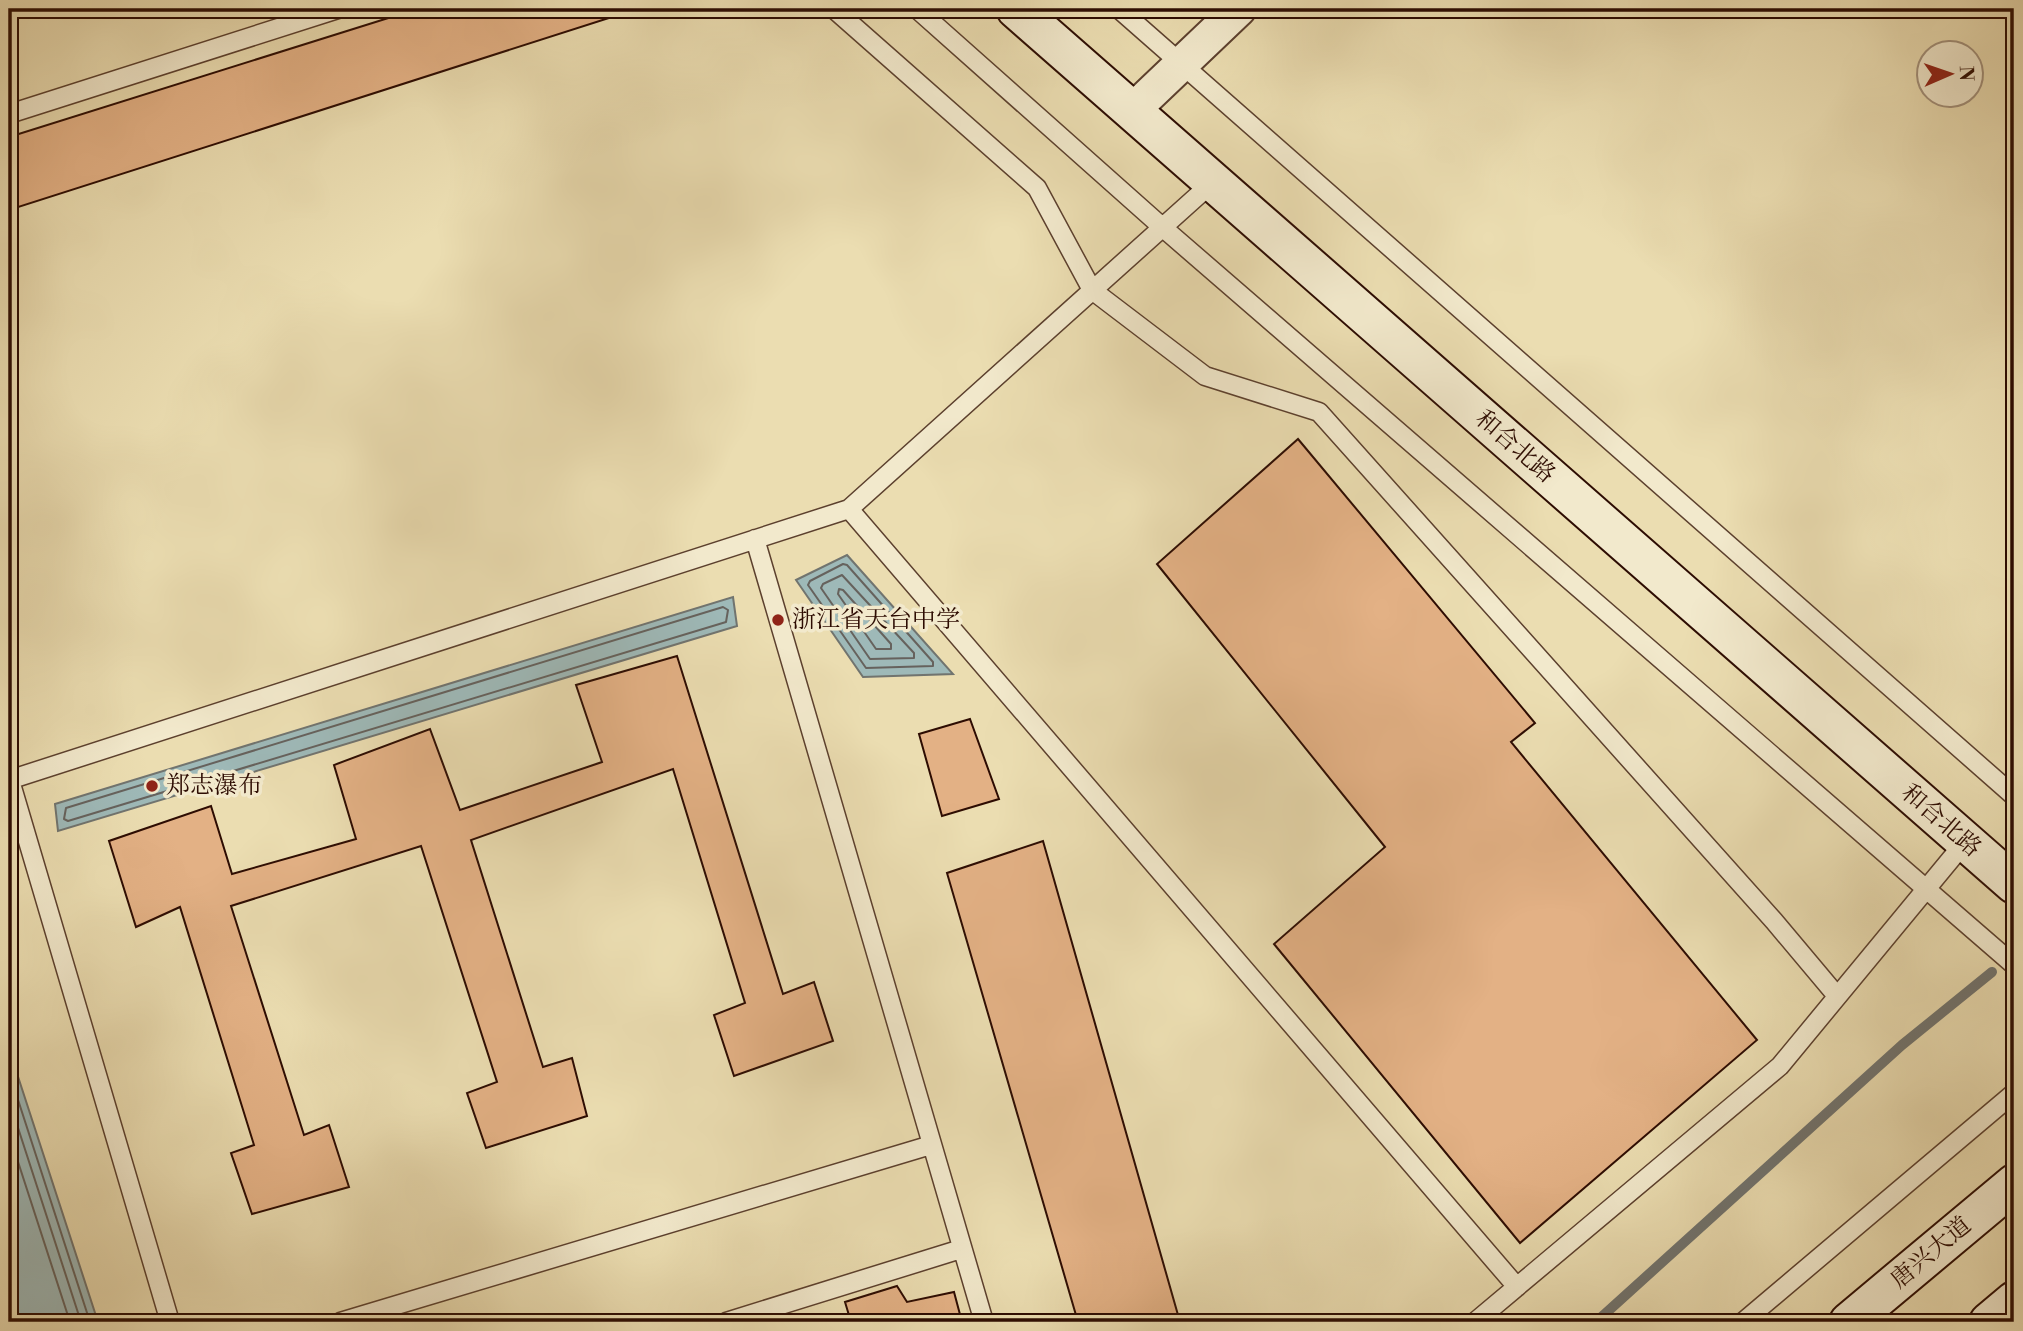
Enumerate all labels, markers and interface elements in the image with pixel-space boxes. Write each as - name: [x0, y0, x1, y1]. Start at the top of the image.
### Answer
- north arrow: [1914, 38, 1984, 108]
- text: N: [1954, 66, 1978, 81]
- street label: 和合北路: [1469, 404, 1561, 490]
- place label: 浙江省天台中学: [792, 605, 960, 635]
- marker: 浙江省天台中学: [770, 612, 786, 628]
- place label: 郑志瀑布: [166, 771, 262, 801]
- marker: 郑志瀑布: [144, 778, 160, 794]
- street label: 和合北路: [1895, 778, 1987, 864]
- street label: 唐兴大道: [1885, 1211, 1977, 1295]

